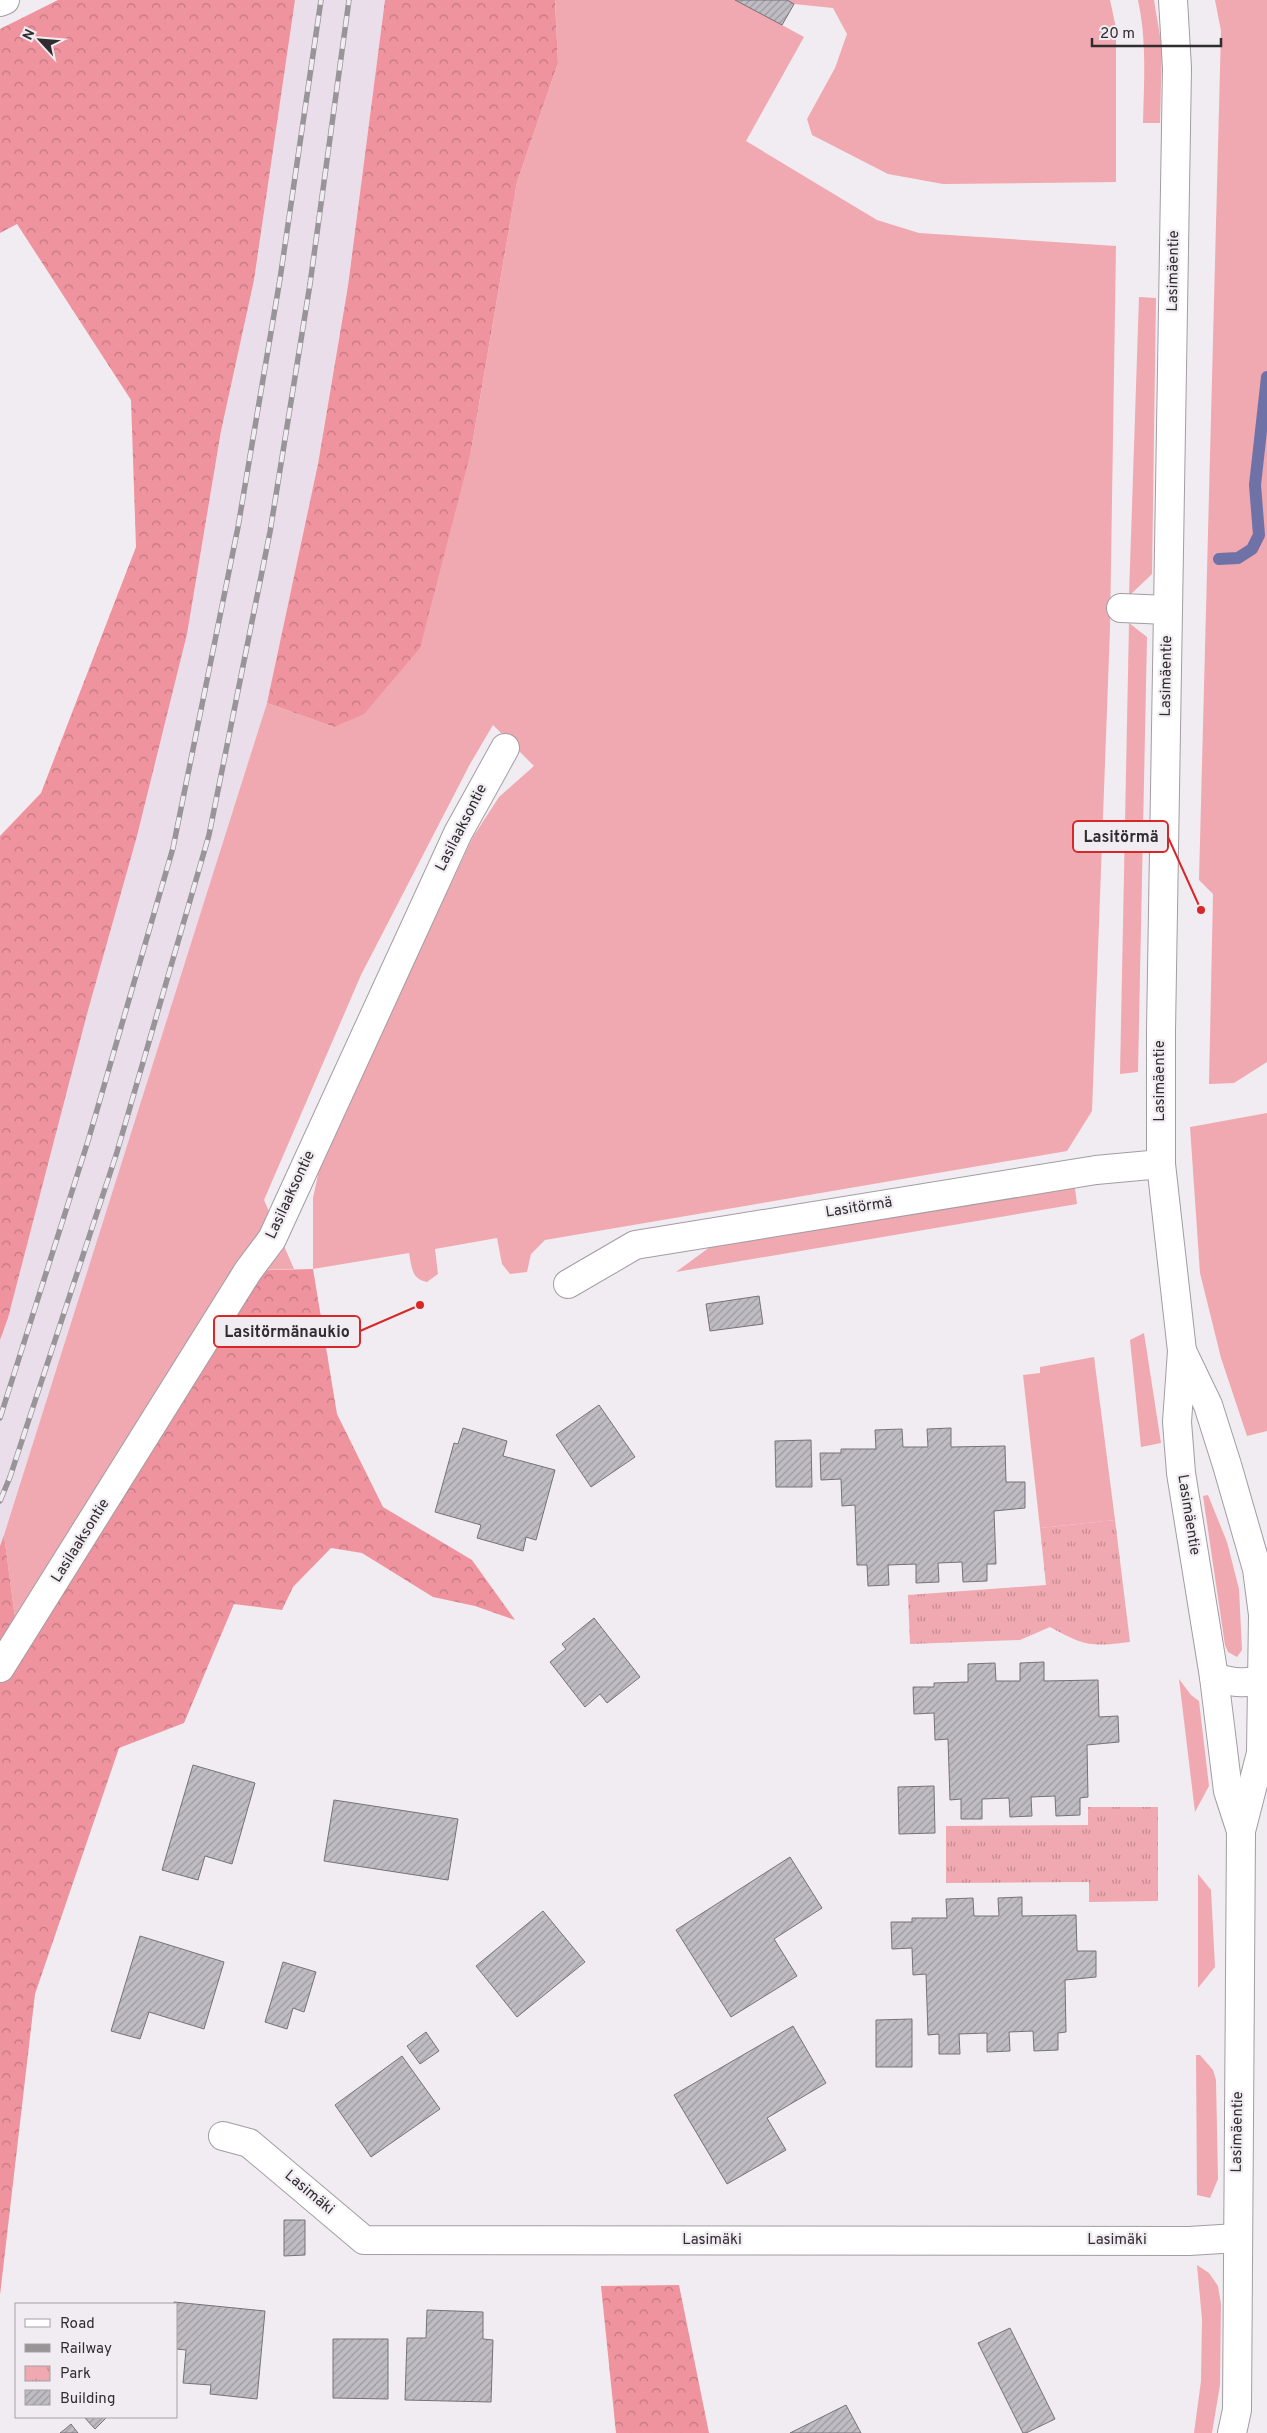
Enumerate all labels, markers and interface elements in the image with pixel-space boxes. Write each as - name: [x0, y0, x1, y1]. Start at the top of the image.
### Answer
- north arrow: [15, 15, 65, 65]
- scale bar: [1092, 15, 1221, 47]
- text: 20 m: [1100, 25, 1135, 44]
- text: N: [20, 27, 40, 43]
- street label: Lasimäentie: [1164, 230, 1184, 312]
- street label: Lasimäentie: [1157, 635, 1177, 717]
- street label: Lasilaaksontie: [432, 781, 492, 875]
- callout: Lasitörmä: [1073, 821, 1168, 852]
- text: Lasitörmä: [1083, 828, 1159, 848]
- street label: Lasimäentie: [1151, 1040, 1170, 1122]
- street label: Lasilaaksontie: [262, 1148, 320, 1242]
- street label: Lasitörmä: [824, 1193, 894, 1223]
- callout: Lasitörmänaukio: [214, 1316, 360, 1347]
- text: Lasitörmänaukio: [224, 1323, 350, 1343]
- street label: Lasimäentie: [1172, 1473, 1204, 1557]
- street label: Lasilaaksontie: [48, 1496, 114, 1586]
- street label: Lasimäentie: [1228, 2091, 1248, 2173]
- street label: Lasimäki: [280, 2167, 338, 2219]
- street label: Lasimäki: [682, 2231, 742, 2250]
- street label: Lasimäki: [1087, 2231, 1147, 2250]
- legend: [15, 2303, 178, 2418]
- text: Road: [60, 2315, 95, 2334]
- text: Railway: [60, 2340, 112, 2359]
- text: Park: [60, 2365, 91, 2384]
- text: Building: [60, 2390, 115, 2409]

